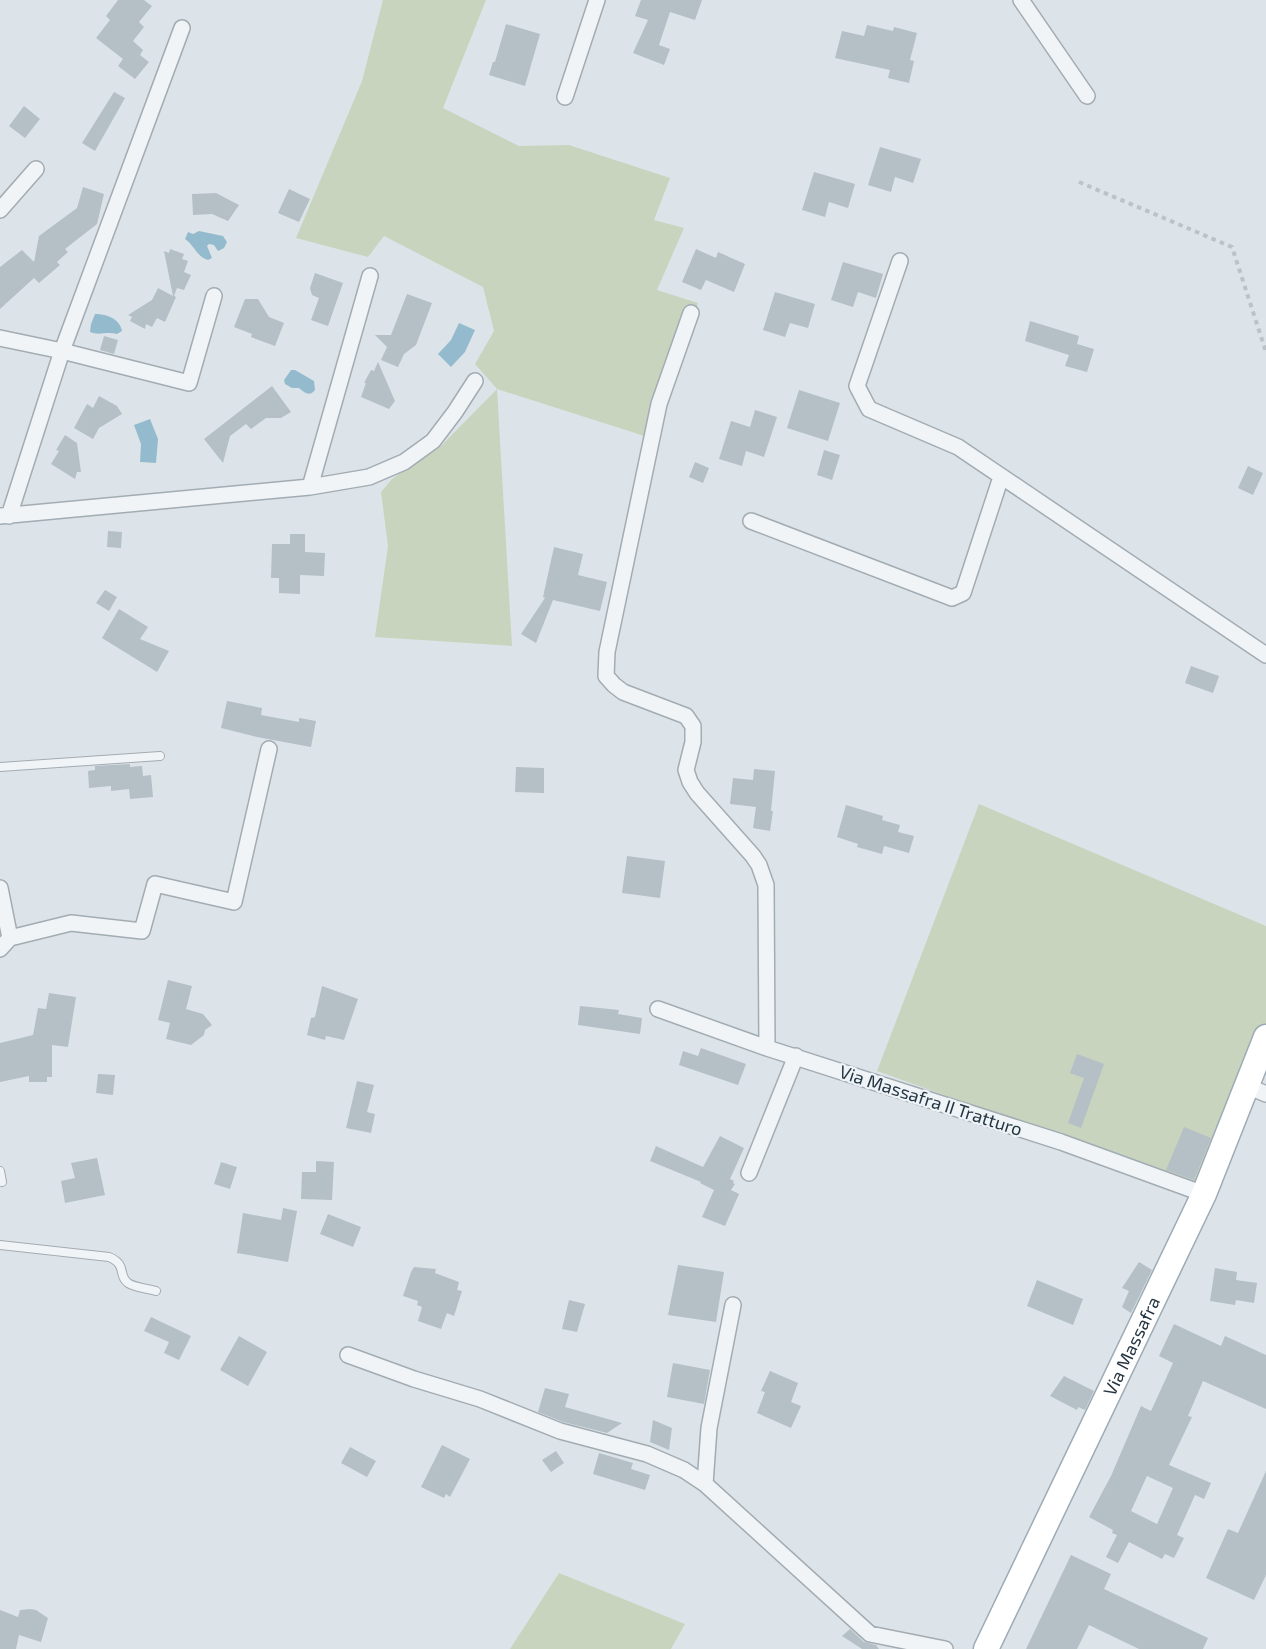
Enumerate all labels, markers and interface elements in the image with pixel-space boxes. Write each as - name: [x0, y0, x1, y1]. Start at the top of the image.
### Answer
- street label: Via Massafra II Tratturo: [837, 1060, 1025, 1140]
- street label: Via Massafra: [1098, 1293, 1164, 1399]

